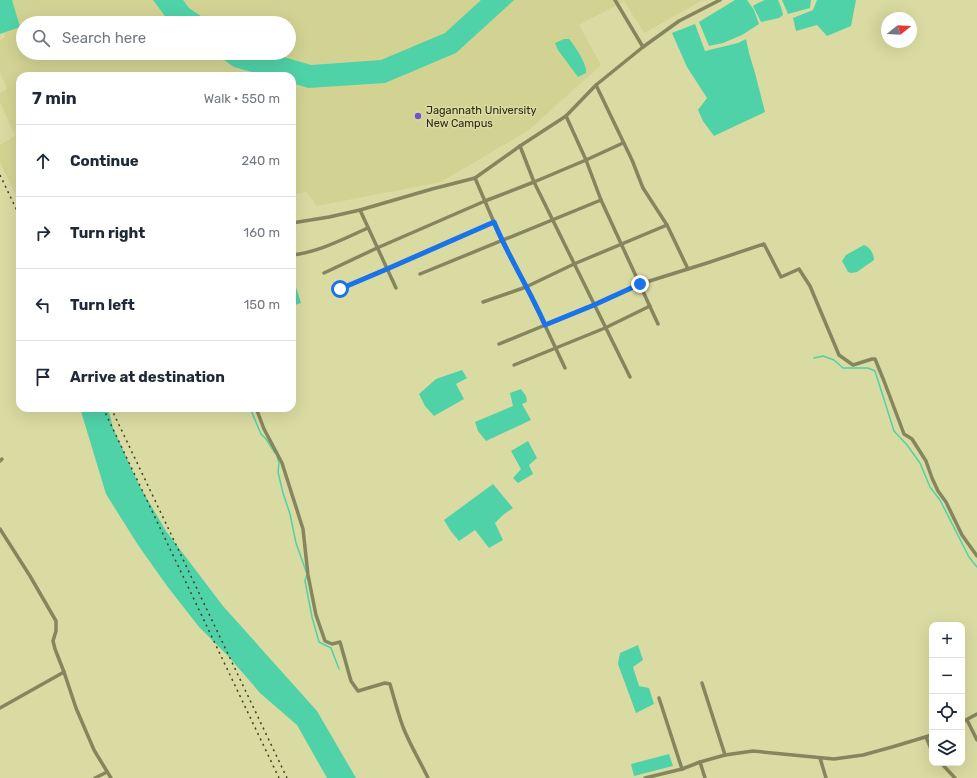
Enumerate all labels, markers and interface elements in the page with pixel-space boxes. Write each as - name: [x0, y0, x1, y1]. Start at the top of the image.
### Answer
- north arrow: [881, 12, 917, 48]
- search box: [16, 16, 296, 60]
- icon: search: [30, 27, 52, 49]
- text: Search here: [62, 29, 146, 47]
- text: 7 min: [32, 88, 77, 108]
- text: Walk · 550 m: [204, 91, 280, 106]
- place label: Jagannath University New Campus: [426, 104, 537, 130]
- marker: Jagannath University New Campus: [413, 111, 423, 121]
- icon: ahead: [32, 150, 54, 172]
- text: Continue: [70, 152, 139, 170]
- text: 240 m: [241, 153, 280, 168]
- icon: right: [32, 222, 54, 244]
- text: Turn right: [70, 224, 145, 242]
- text: 160 m: [244, 225, 280, 240]
- route end: [631, 275, 649, 293]
- route start: [331, 280, 349, 298]
- icon: left: [32, 294, 54, 316]
- text: Turn left: [70, 296, 135, 314]
- text: 150 m: [244, 297, 280, 312]
- icon: arrive: [32, 366, 54, 388]
- text: Arrive at destination: [70, 368, 225, 386]
- map controls: [929, 622, 965, 766]
- button: +: [929, 622, 965, 658]
- button: −: [929, 658, 965, 694]
- button: locate: [929, 694, 965, 730]
- button: layers: [929, 730, 965, 766]

